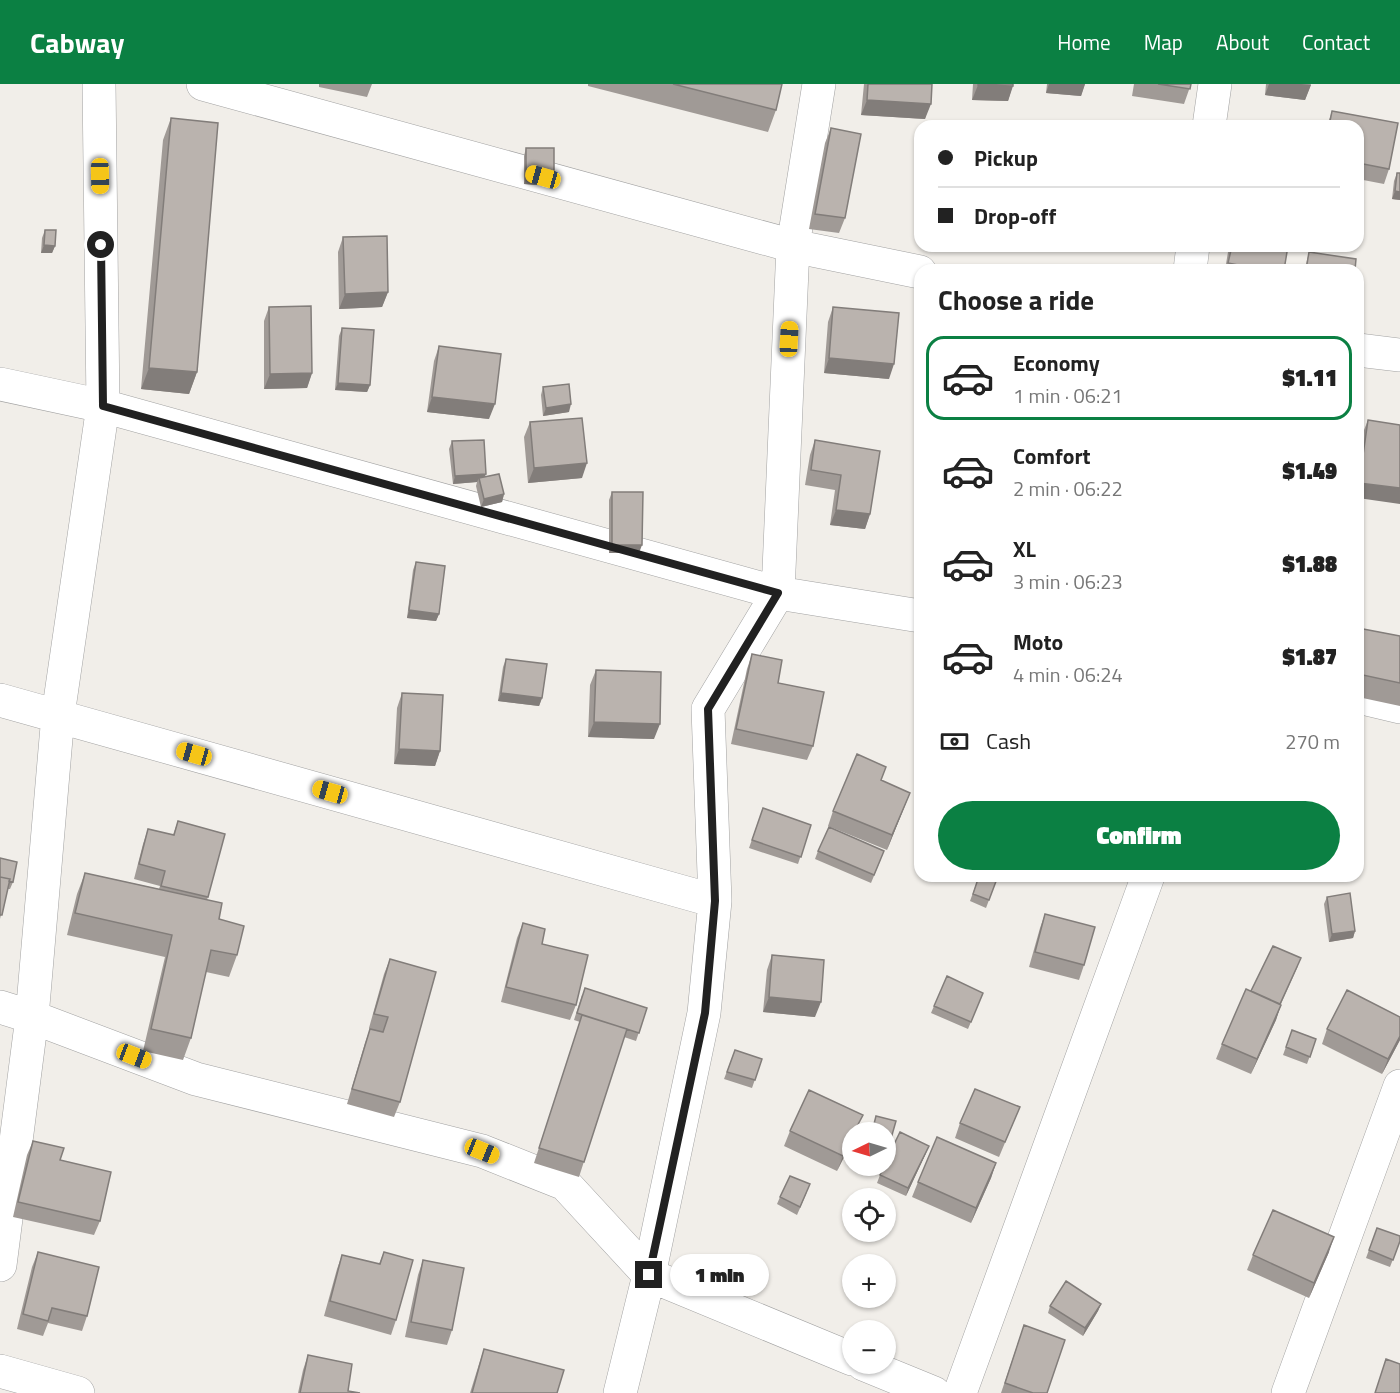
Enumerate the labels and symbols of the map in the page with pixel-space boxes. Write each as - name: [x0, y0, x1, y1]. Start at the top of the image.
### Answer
- car: [91, 158, 109, 194]
- car: [523, 163, 563, 191]
- route start: [87, 231, 114, 258]
- car: [779, 321, 799, 357]
- car: [174, 740, 214, 768]
- car: [310, 778, 350, 806]
- car: [114, 1041, 154, 1071]
- north arrow: [842, 1122, 896, 1176]
- car: [462, 1136, 502, 1166]
- callout: 1 min: [670, 1254, 769, 1296]
- route end: [635, 1261, 662, 1288]

